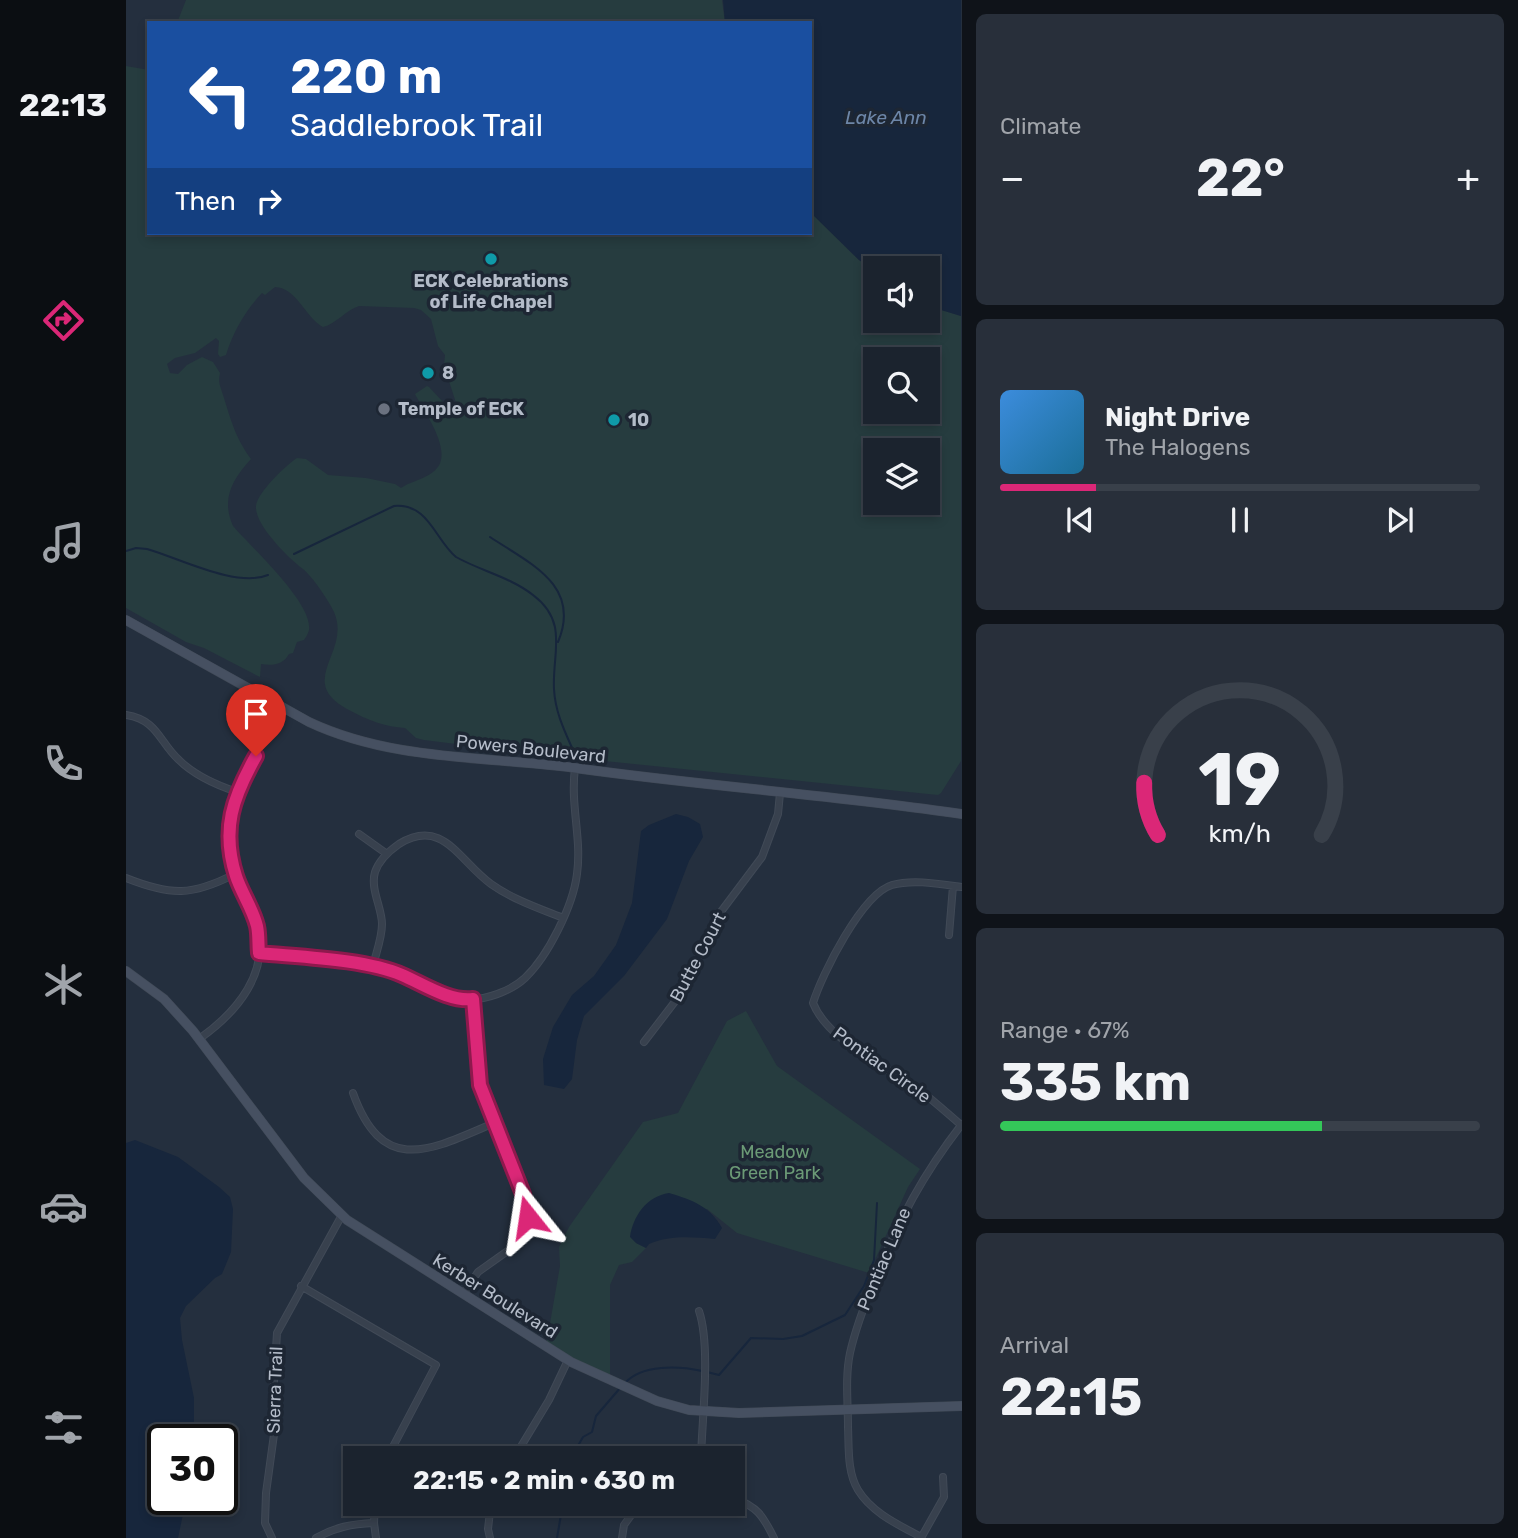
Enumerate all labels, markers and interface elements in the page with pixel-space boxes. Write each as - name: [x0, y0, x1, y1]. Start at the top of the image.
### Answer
- text: 220 m: [290, 47, 442, 105]
- icon: left: [175, 49, 266, 140]
- text: 22:13: [19, 86, 107, 124]
- text: Saddlebrook Trail: [290, 106, 543, 144]
- water label: Lake Ann: [845, 106, 927, 129]
- text: Climate: [1000, 112, 1081, 140]
- text: 22°: [1196, 147, 1285, 209]
- text: −: [1000, 155, 1025, 201]
- text: +: [1456, 155, 1480, 201]
- icon: right: [250, 182, 288, 220]
- text: Then: [175, 186, 236, 217]
- marker: ECK Celebrations of Life Chapel: [483, 251, 499, 267]
- map controls: [863, 256, 940, 515]
- button: sound: [863, 256, 940, 333]
- place label: ECK Celebrations of Life Chapel: [414, 270, 568, 313]
- icon: directions: [39, 296, 88, 345]
- button: search: [863, 347, 940, 424]
- place label: 8: [442, 362, 454, 384]
- marker: 8: [420, 365, 436, 381]
- place label: Temple of ECK: [398, 398, 524, 420]
- marker: Temple of ECK: [376, 401, 392, 417]
- text: Night Drive: [1105, 402, 1250, 433]
- place label: 10: [628, 409, 649, 431]
- marker: 10: [606, 412, 622, 428]
- text: The Halogens: [1105, 433, 1251, 461]
- button: layers: [863, 438, 940, 515]
- icon: previous: [1061, 501, 1099, 539]
- icon: pause: [1221, 501, 1259, 539]
- icon: next: [1381, 501, 1419, 539]
- icon: music: [39, 518, 88, 567]
- pin: [226, 684, 286, 756]
- icon: arrive: [237, 695, 275, 733]
- street label: Powers Boulevard: [455, 730, 607, 768]
- text: 19: [1199, 737, 1281, 823]
- icon: phone: [39, 739, 88, 788]
- text: km/h: [1209, 819, 1271, 848]
- street label: Butte Court: [665, 908, 731, 1006]
- icon: climate: [39, 960, 88, 1009]
- text: Range · 67%: [1000, 1016, 1130, 1044]
- street label: Pontiac Circle: [829, 1022, 935, 1108]
- text: 335 km: [1000, 1051, 1191, 1113]
- park label: Meadow Green Park: [729, 1141, 822, 1184]
- position arrow: [491, 1180, 565, 1254]
- icon: car: [39, 1182, 88, 1231]
- street label: Pontiac Lane: [853, 1204, 915, 1314]
- street label: Kerber Boulevard: [429, 1249, 561, 1343]
- text: Arrival: [1000, 1331, 1069, 1359]
- street label: Sierra Trail: [262, 1346, 288, 1434]
- text: 22:15: [1000, 1366, 1142, 1428]
- icon: filters: [39, 1403, 88, 1452]
- speed limit sign: 30: [147, 1424, 238, 1515]
- text: 22:15 · 2 min · 630 m: [413, 1465, 675, 1496]

